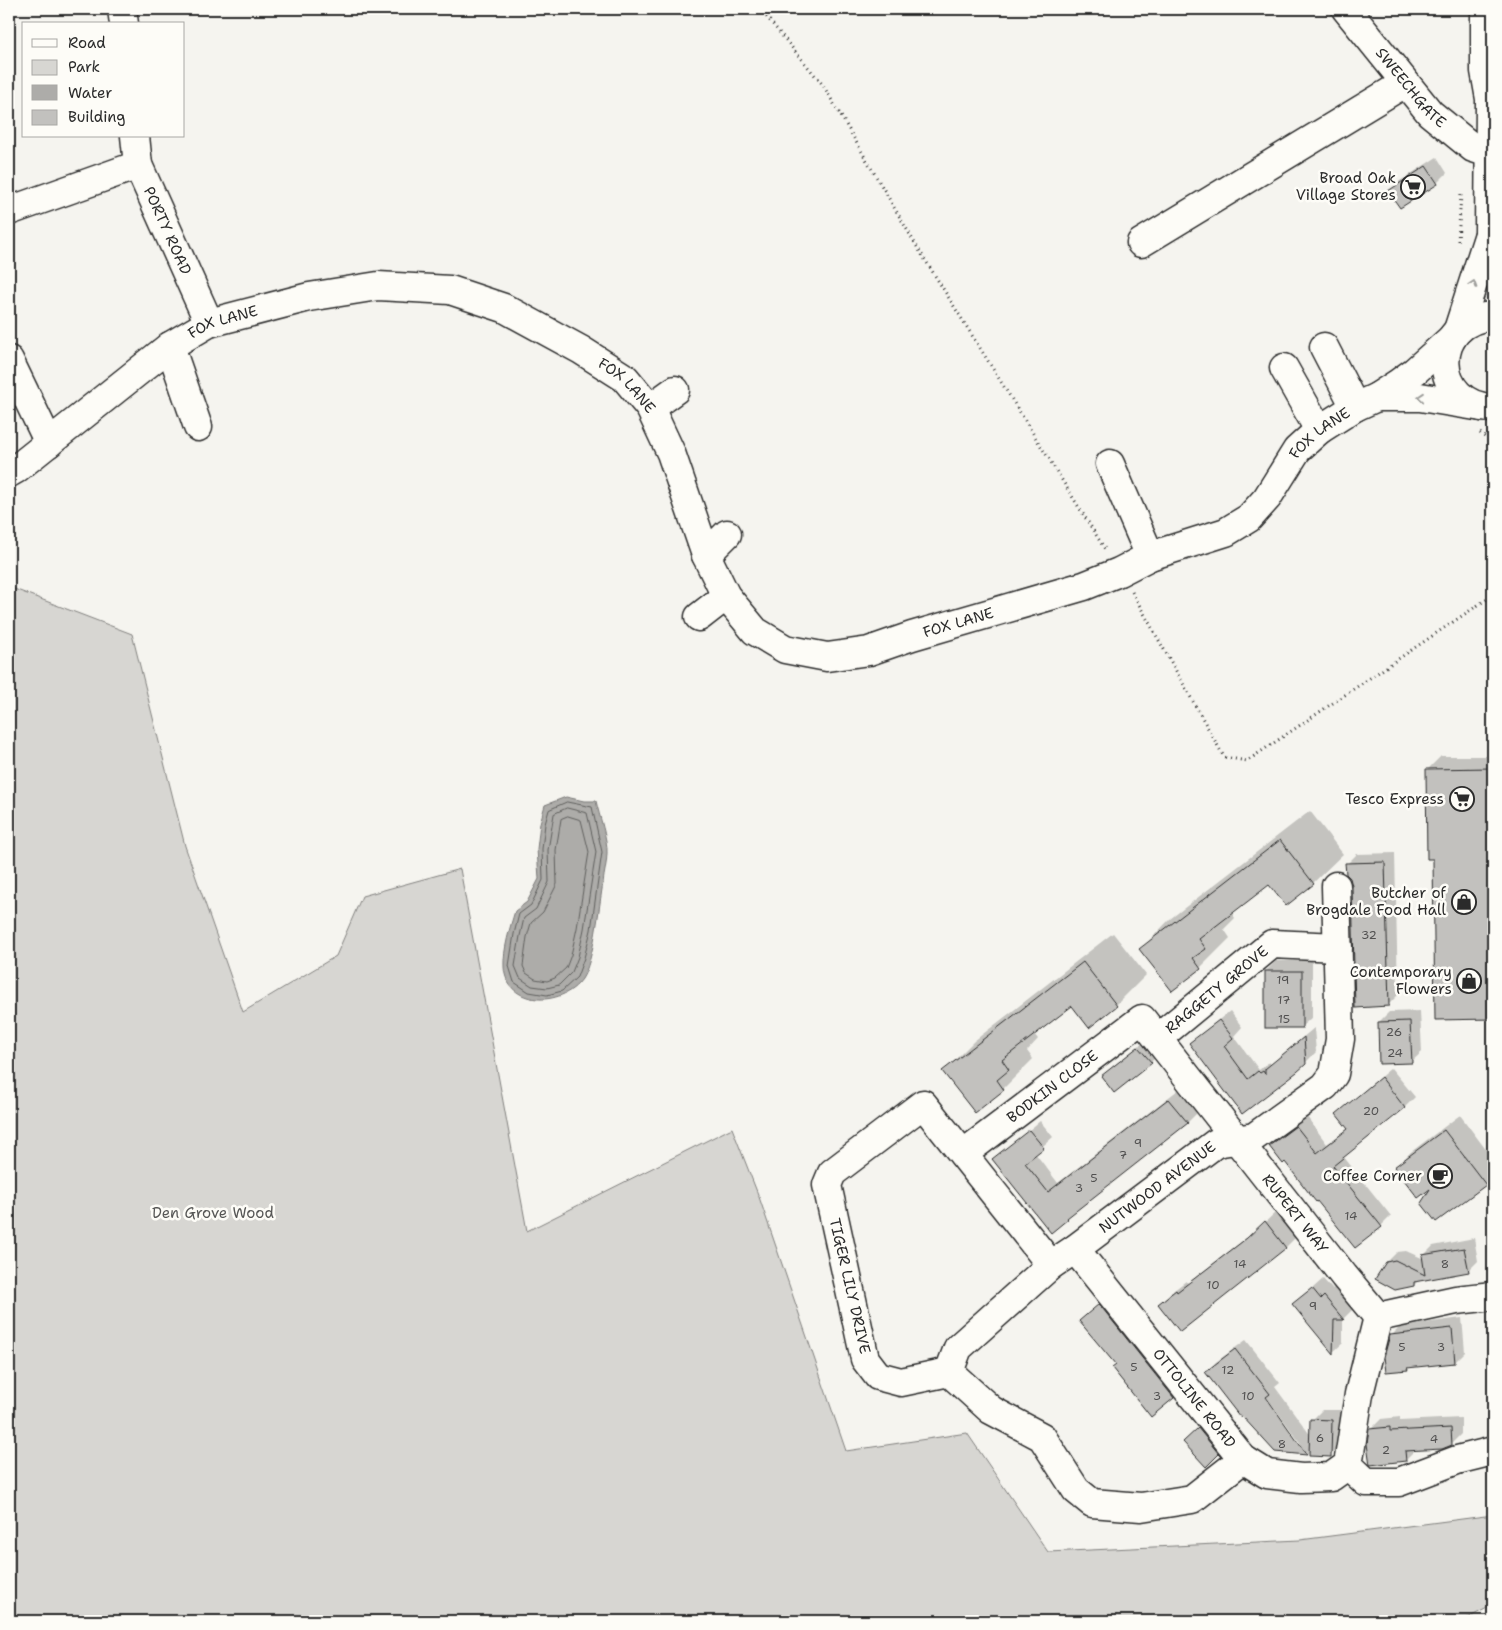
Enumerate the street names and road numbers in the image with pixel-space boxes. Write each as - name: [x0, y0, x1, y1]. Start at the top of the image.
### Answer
- street label: SWEECHGATE: [1371, 43, 1450, 132]
- street label: PORTY ROAD: [139, 183, 196, 278]
- street label: FOX LANE: [184, 301, 260, 343]
- street label: FOX LANE: [594, 353, 660, 417]
- street label: FOX LANE: [1284, 403, 1354, 462]
- street label: FOX LANE: [920, 603, 996, 642]
- street label: RAGGETY GROVE: [1161, 941, 1272, 1038]
- street label: BODKIN CLOSE: [1003, 1046, 1102, 1127]
- street label: NUTWOOD AVENUE: [1095, 1137, 1220, 1238]
- street label: RUPERT WAY: [1258, 1170, 1333, 1258]
- street label: TIGER LILY DRIVE: [825, 1216, 875, 1356]
- street label: OTTOLINE ROAD: [1148, 1344, 1240, 1452]

